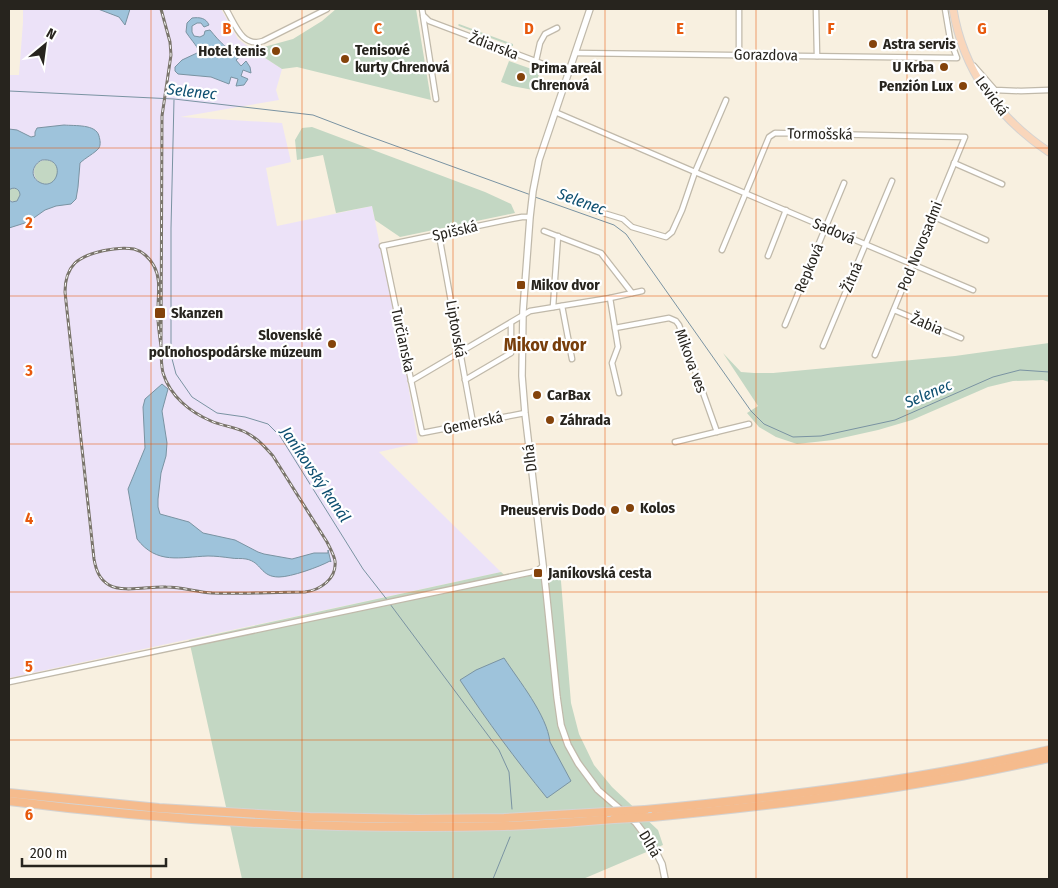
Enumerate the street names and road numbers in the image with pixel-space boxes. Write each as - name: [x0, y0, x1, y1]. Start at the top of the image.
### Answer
- street label: Ždiarska: [467, 28, 521, 64]
- street label: Gorazdova: [734, 45, 798, 65]
- street label: Levická: [972, 73, 1012, 119]
- street label: Tormošská: [787, 124, 853, 144]
- street label: Pod Novosadmi: [894, 198, 946, 294]
- street label: Sadová: [810, 214, 858, 248]
- street label: Spišská: [431, 217, 479, 245]
- street label: Repková: [791, 241, 827, 295]
- street label: Žitná: [838, 259, 866, 295]
- street label: Liptovská: [442, 299, 470, 359]
- street label: Turčianska: [387, 306, 419, 374]
- street label: Žabia: [908, 309, 946, 339]
- street label: Mikova ves: [671, 326, 711, 396]
- street label: Gemerská: [442, 408, 504, 438]
- street label: Dlhá: [519, 443, 541, 473]
- street label: Dlhá: [635, 827, 665, 861]

